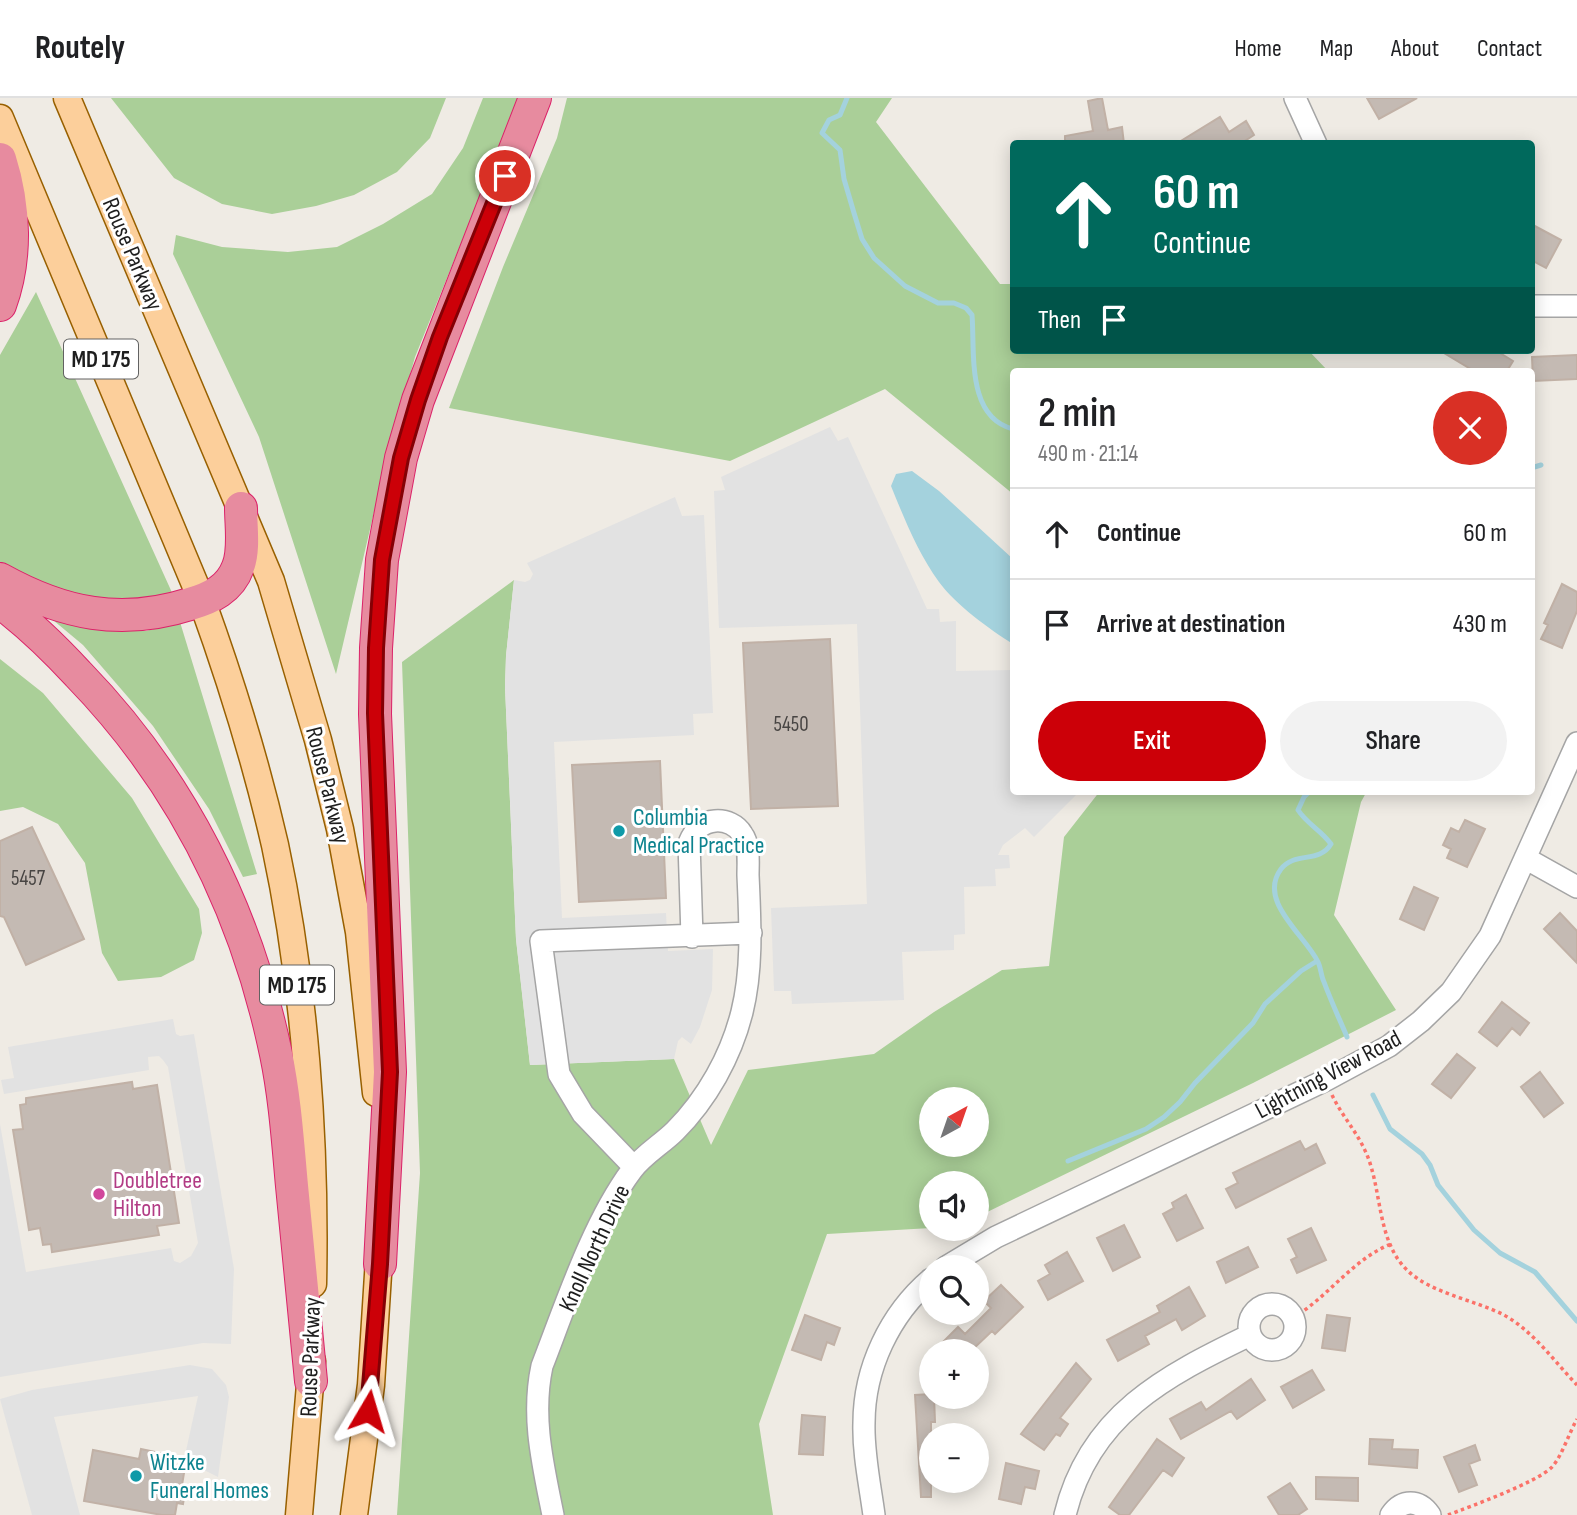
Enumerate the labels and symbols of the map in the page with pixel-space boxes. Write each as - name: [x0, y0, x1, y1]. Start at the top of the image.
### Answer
- pin: [475, 146, 535, 206]
- street label: Rouse Parkway: [96, 194, 169, 315]
- road number: MD 175: [64, 340, 138, 378]
- house number: 5450: [773, 712, 809, 737]
- street label: Rouse Parkway: [299, 724, 356, 847]
- place label: Columbia Medical Practice: [633, 803, 764, 860]
- marker: Columbia Medical Practice: [611, 823, 627, 839]
- house number: 5457: [11, 866, 46, 891]
- road number: MD 175: [260, 965, 334, 1004]
- street label: Lightning View Road: [1250, 1024, 1406, 1125]
- north arrow: [919, 1087, 989, 1157]
- place label: Doubletree Hilton: [113, 1166, 202, 1223]
- street label: Knoll North Drive: [552, 1180, 636, 1316]
- marker: Doubletree Hilton: [91, 1186, 107, 1202]
- street label: Rouse Parkway: [294, 1297, 327, 1417]
- position arrow: [331, 1374, 405, 1448]
- place label: Witzke Funeral Homes: [150, 1448, 269, 1505]
- marker: Witzke Funeral Homes: [128, 1468, 144, 1484]

